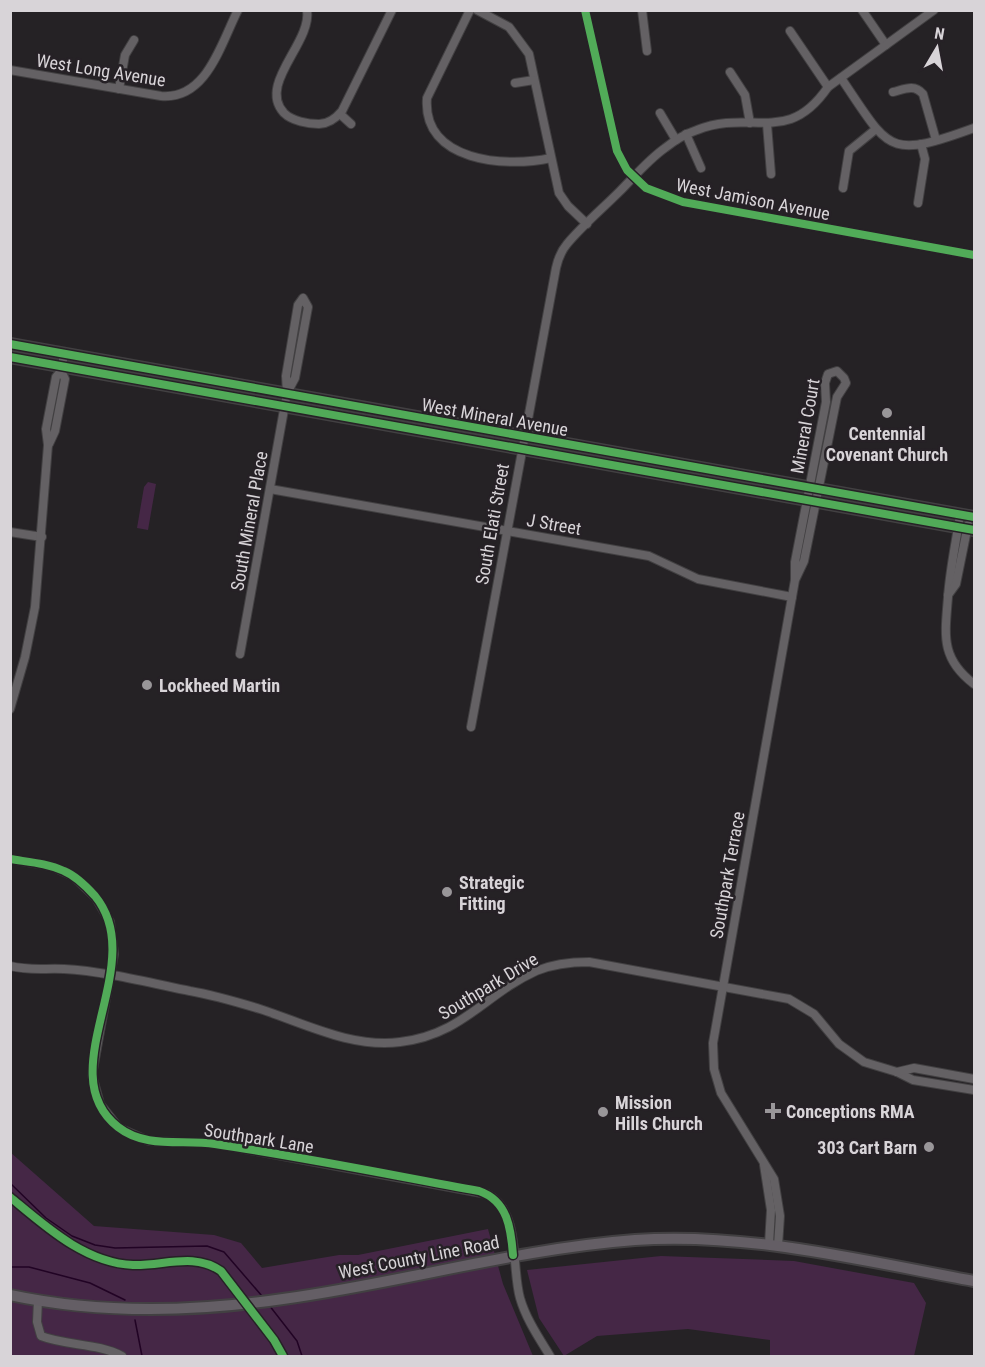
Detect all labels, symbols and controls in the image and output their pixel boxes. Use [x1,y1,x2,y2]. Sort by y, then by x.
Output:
north arrow [907,18,967,78]
text: N [933,24,946,44]
street label: West Long Avenue [35,49,167,91]
street label: West Jamison Avenue [674,174,832,224]
street label: Mineral Court [786,377,824,475]
street label: West Mineral Avenue [420,394,570,440]
marker: Centennial Covenant Church [880,406,894,420]
place label: Centennial Covenant Church [826,423,948,465]
street label: South Mineral Place [226,449,272,593]
street label: South Elati Street [471,462,513,586]
street label: J Street [525,509,583,539]
place label: Lockheed Martin [159,675,280,696]
marker: Lockheed Martin [140,678,154,692]
street label: Southpark Terrace [705,810,749,940]
place label: Strategic Fitting [459,872,524,914]
marker: Strategic Fitting [440,885,454,899]
street label: Southpark Drive [434,948,542,1024]
place label: Mission Hills Church [615,1092,703,1134]
place label: Conceptions RMA [786,1101,915,1122]
marker: Conceptions RMA [764,1102,782,1120]
marker: Mission Hills Church [596,1105,610,1119]
street label: Southpark Lane [203,1119,315,1157]
place label: 303 Cart Barn [817,1137,917,1158]
marker: 303 Cart Barn [922,1140,936,1154]
street label: West County Line Road [337,1231,501,1283]

